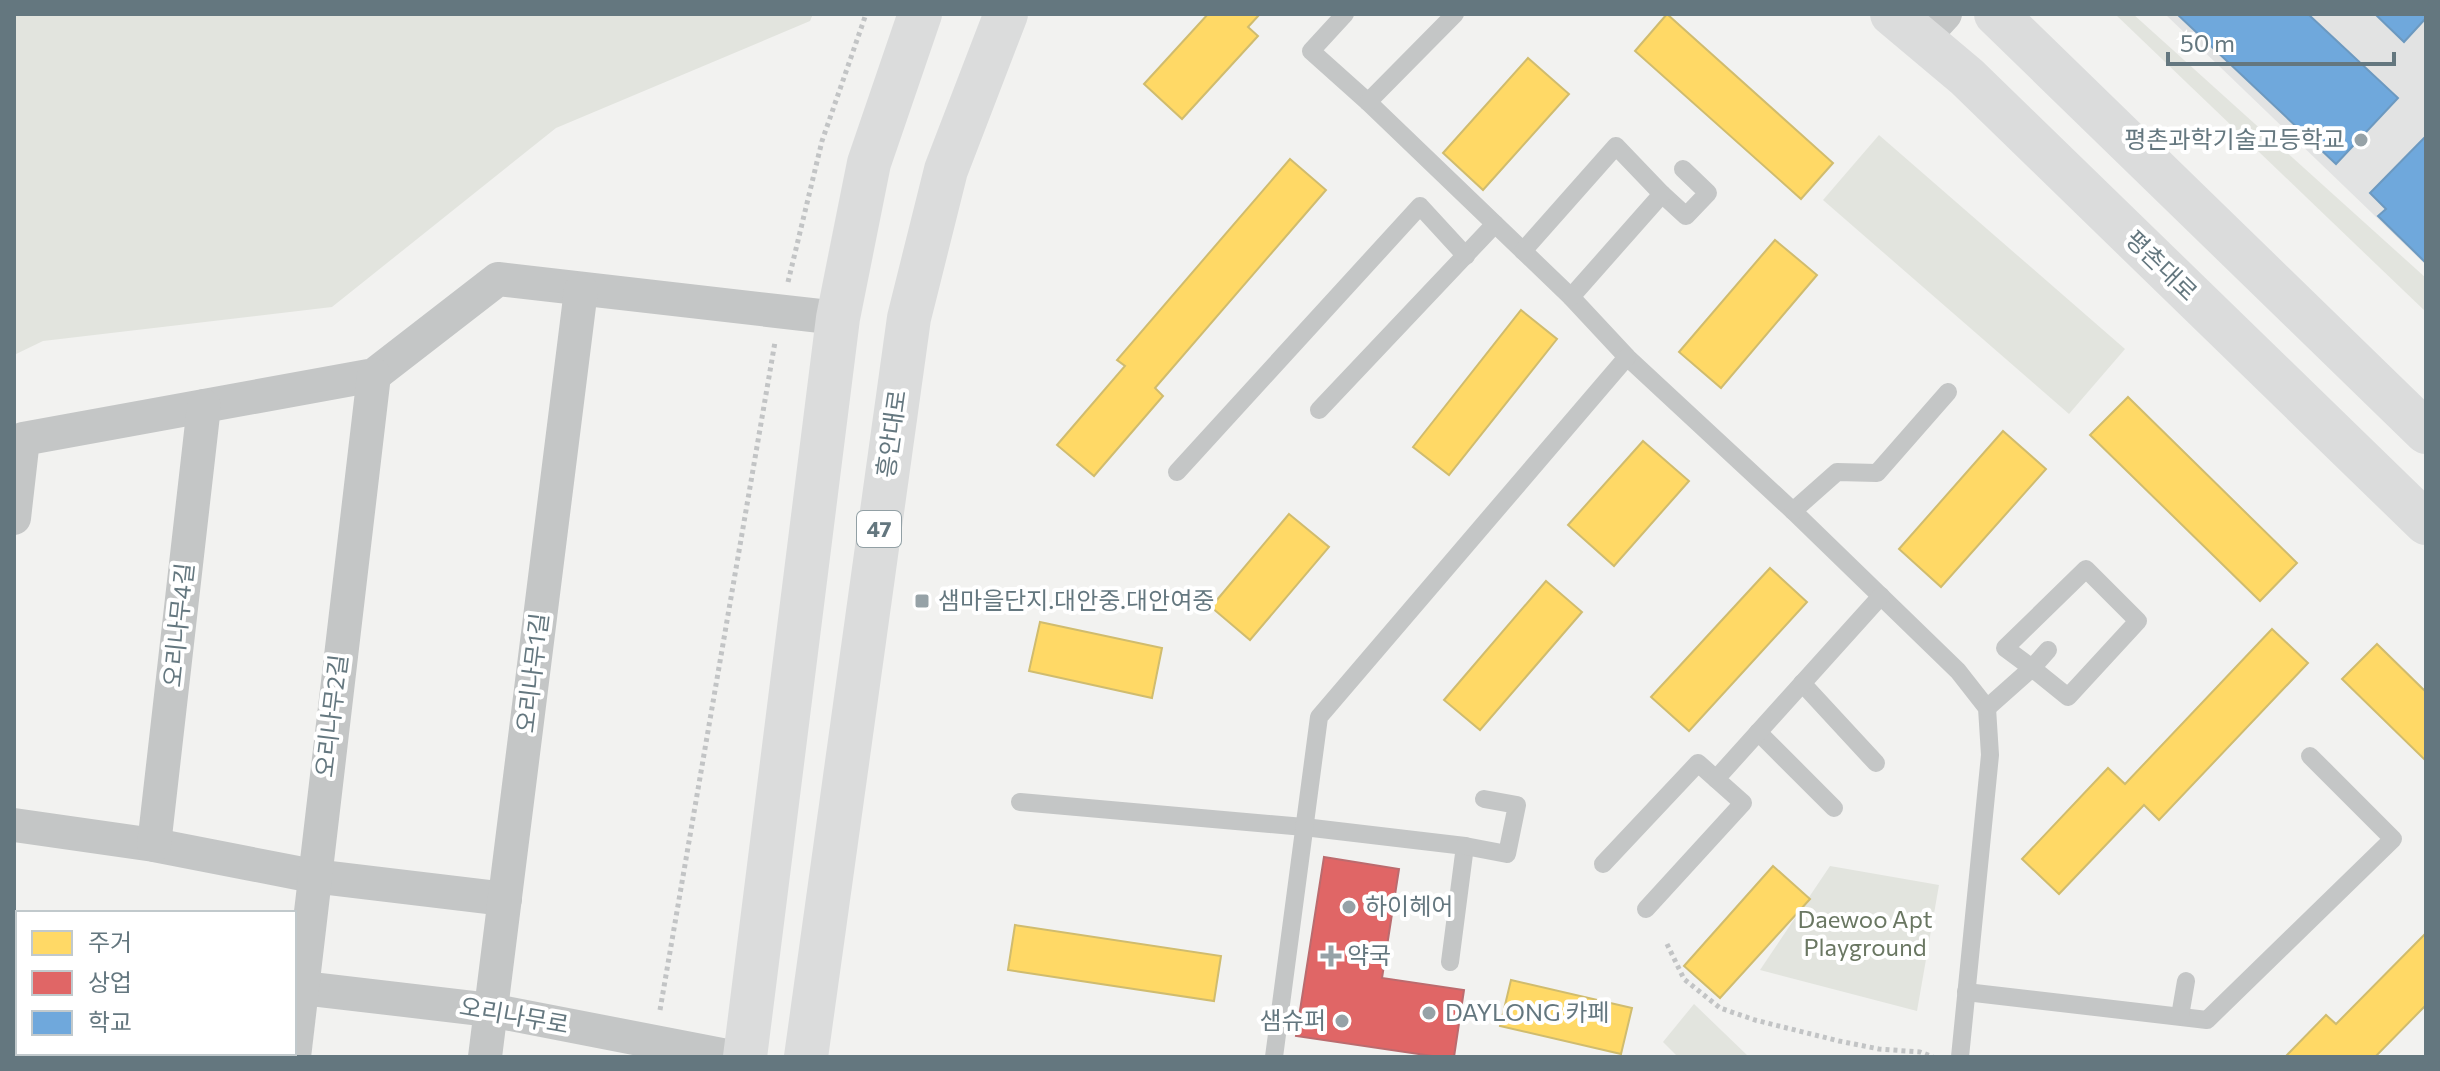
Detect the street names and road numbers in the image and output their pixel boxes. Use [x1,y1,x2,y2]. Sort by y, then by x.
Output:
street label: 평촌대로 [2120,224,2204,306]
street label: 흥안대로 [870,388,911,480]
road number: 47 [857,511,901,547]
street label: 오리나무4길 [157,561,198,688]
street label: 오리나무1길 [510,611,553,734]
street label: 오리나무2길 [309,653,352,779]
street label: 오리나무로 [457,991,571,1038]

